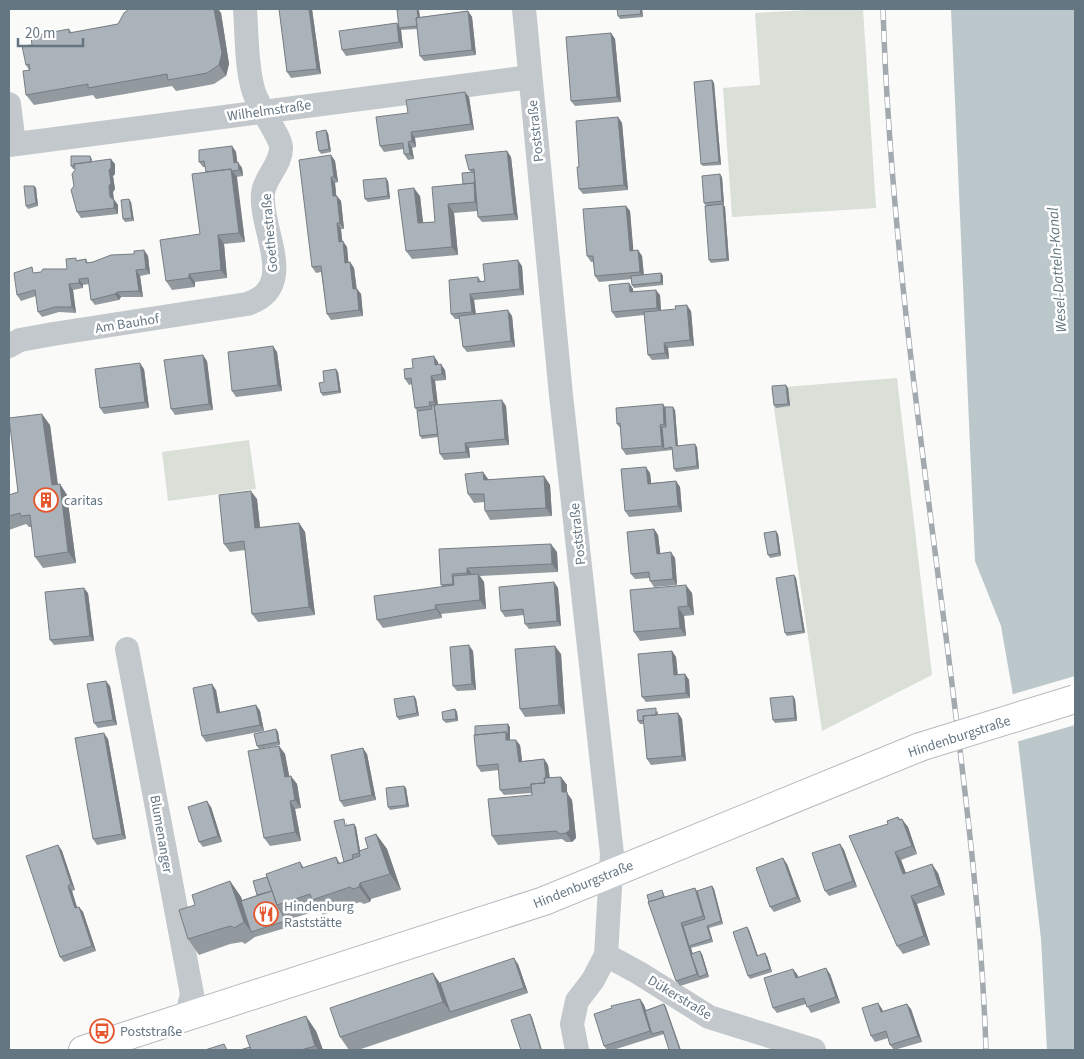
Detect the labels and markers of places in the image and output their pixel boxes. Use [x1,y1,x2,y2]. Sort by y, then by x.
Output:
building icon: caritas [33,487,59,513]
place label: caritas [64,491,103,511]
place label: Hindenburg Raststätte [284,897,354,933]
restaurant icon: Hindenburg Raststätte [253,901,279,927]
bus stop icon: Poststraße [89,1018,115,1044]
place label: Poststraße [120,1022,182,1042]

